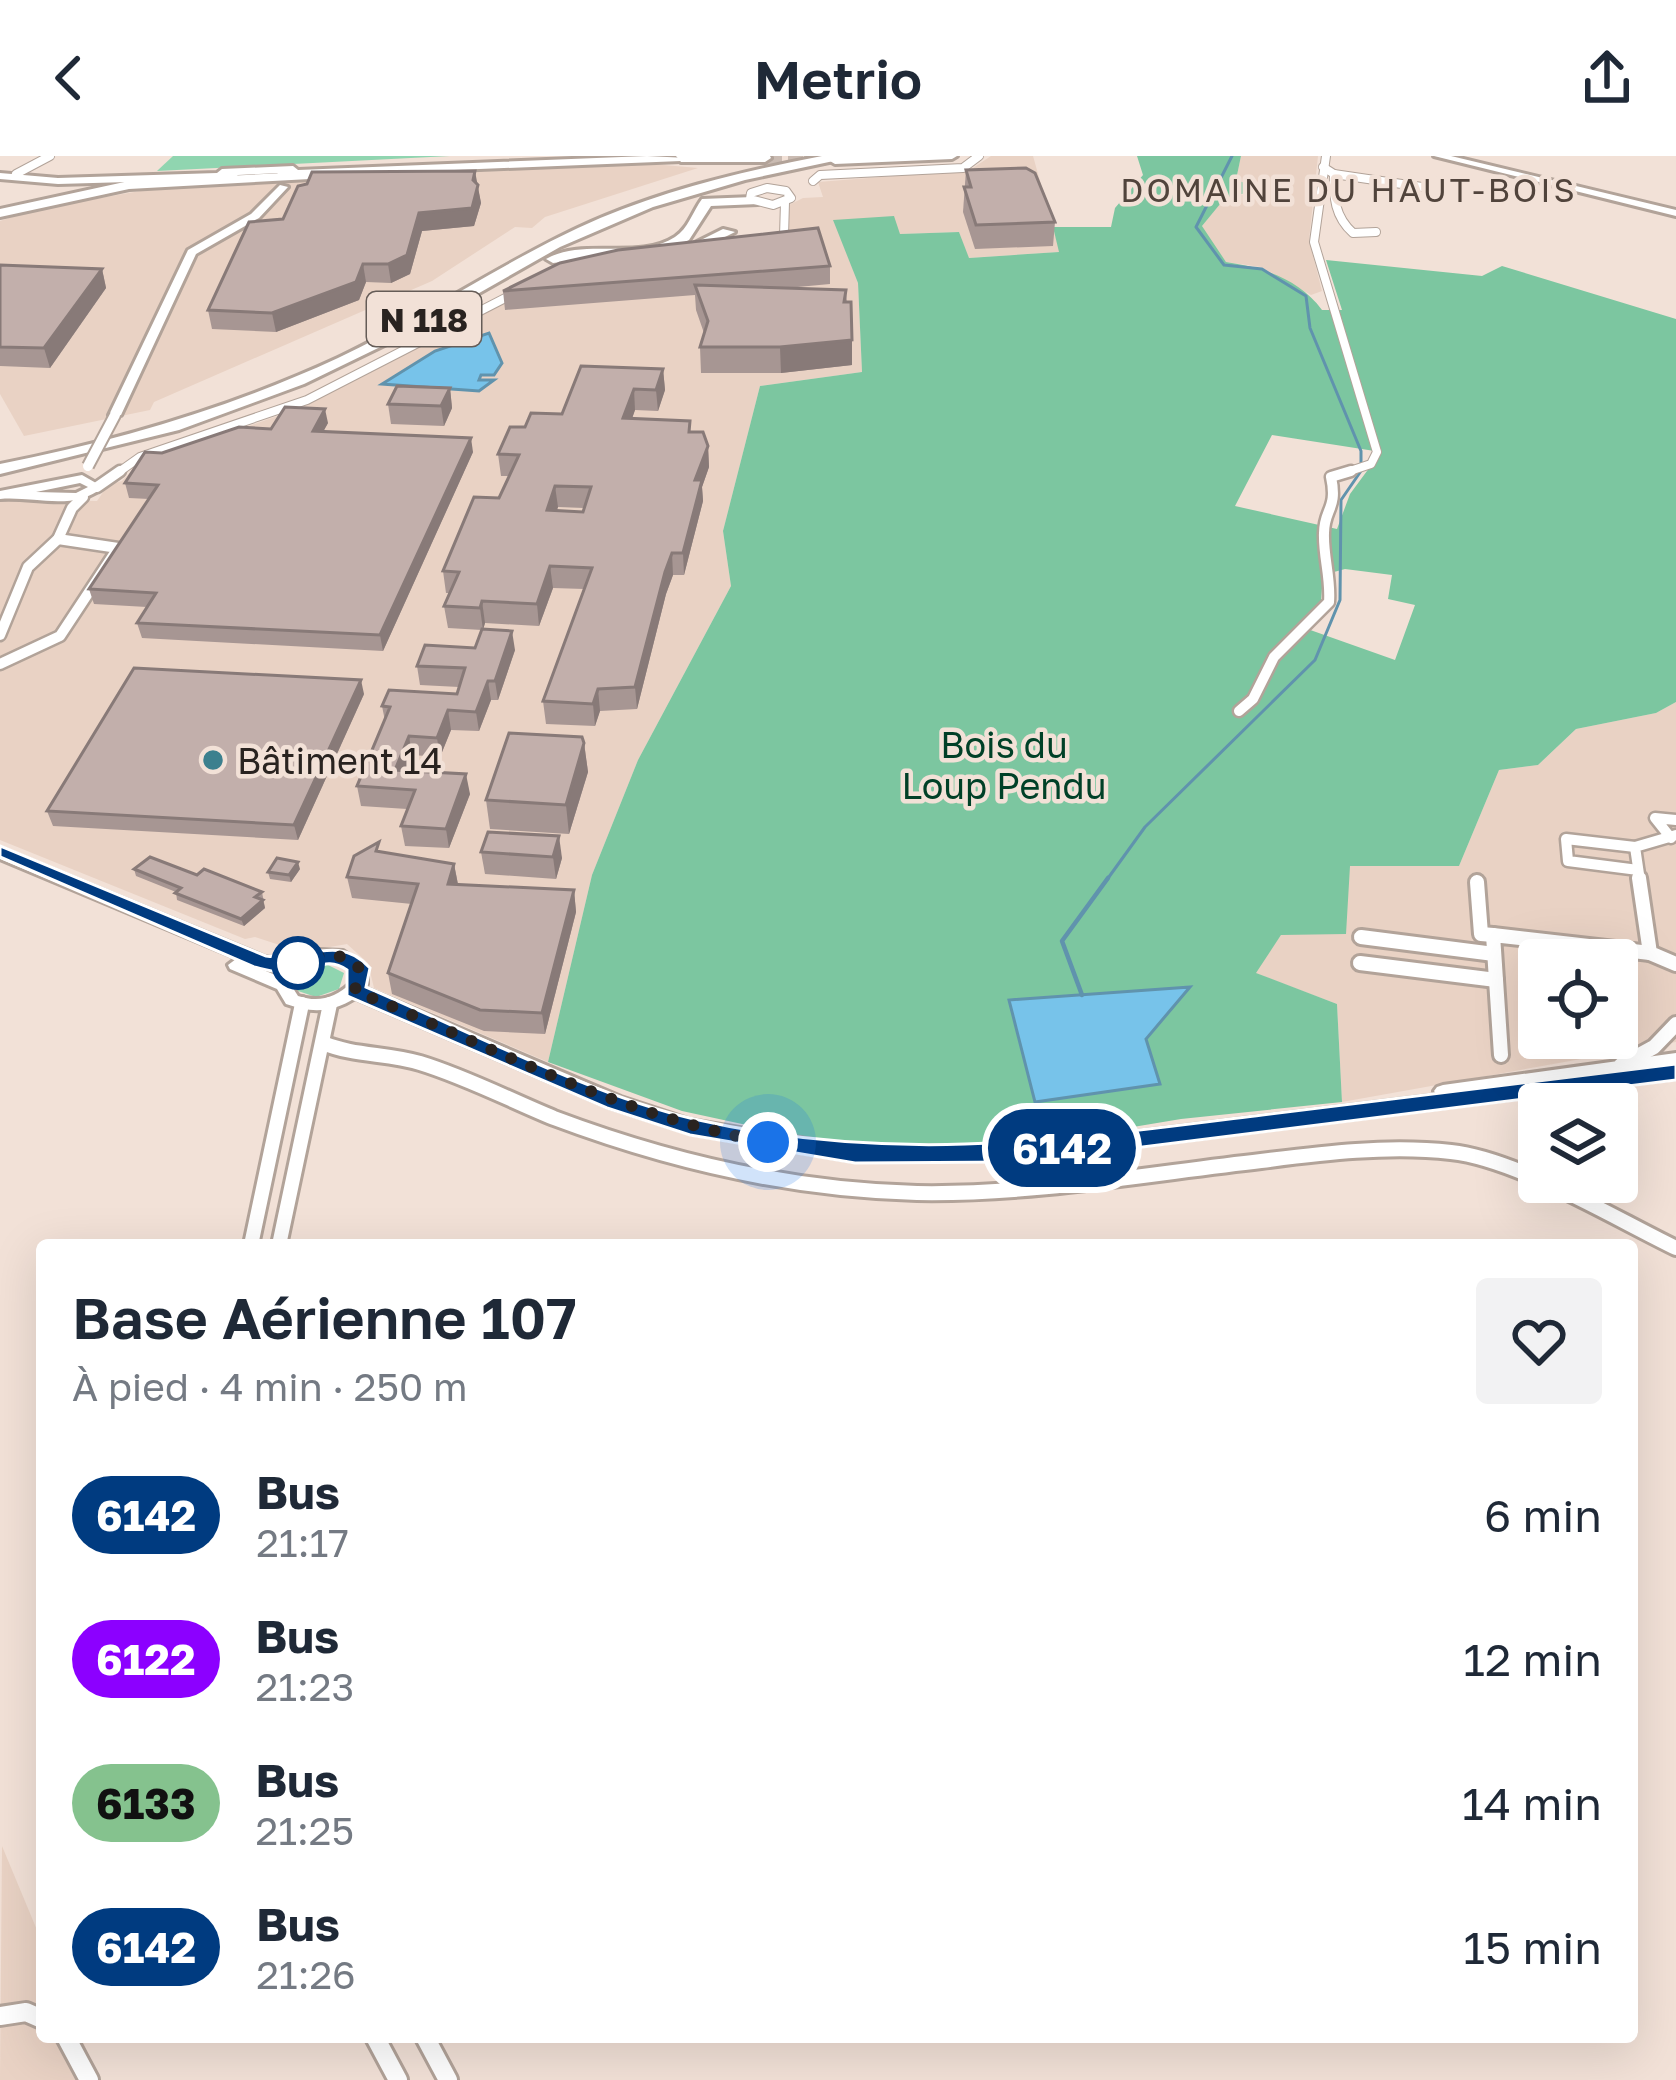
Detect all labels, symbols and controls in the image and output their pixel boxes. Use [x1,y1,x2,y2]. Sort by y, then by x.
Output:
icon: back [36,45,102,111]
icon: share [1574,45,1640,111]
text: Metrio [754,46,922,111]
district label: DOMAINE DU HAUT-BOIS [1120,170,1578,209]
road number: N 118 [367,292,481,346]
park label: Bois du Loup Pendu [902,723,1106,807]
place label: Bâtiment 14 [237,739,443,782]
marker: Bâtiment 14 [200,747,226,773]
unlabelled marker [273,938,323,988]
map controls [1518,939,1638,1203]
button: locate [1518,939,1638,1059]
button: layers [1518,1083,1638,1203]
line badge: 6142 [978,1109,1146,1187]
your location [738,1112,798,1172]
text: 6142 [1012,1123,1112,1173]
button: heart [1476,1278,1602,1404]
text: Base Aérienne 107 [72,1283,577,1352]
text: À pied · 4 min · 250 m [72,1363,468,1410]
text: Bus [256,1465,340,1519]
text: 6 min [1484,1488,1602,1542]
text: 6142 [96,1490,196,1540]
text: 21:17 [256,1519,349,1566]
text: Bus [256,1609,339,1663]
text: 12 min [1463,1632,1602,1686]
text: 6122 [96,1634,196,1684]
text: 21:23 [256,1663,354,1710]
text: Bus [256,1753,339,1807]
text: 14 min [1462,1776,1602,1830]
text: 6133 [96,1778,196,1828]
text: 21:25 [256,1807,354,1854]
text: Bus [256,1897,340,1951]
text: 15 min [1463,1920,1602,1974]
text: 6142 [96,1922,196,1972]
text: 21:26 [256,1951,356,1998]

